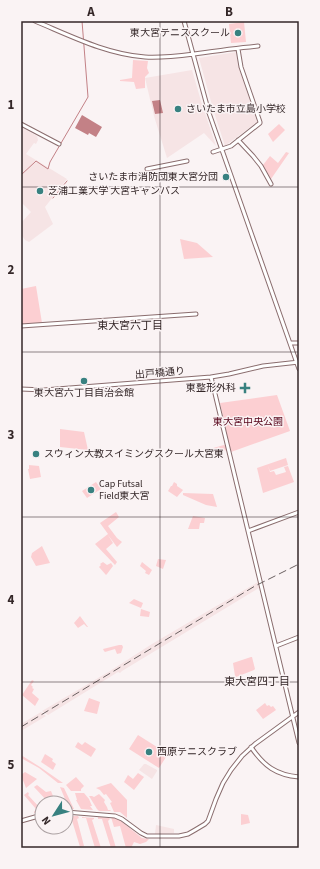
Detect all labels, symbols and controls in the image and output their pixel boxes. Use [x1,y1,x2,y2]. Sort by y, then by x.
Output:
text: A [86,3,95,21]
text: B [225,3,233,21]
place label: 東大宮テニススクール [130,26,230,40]
marker: 東大宮テニススクール [233,28,243,38]
text: 1 [8,96,15,114]
place label: さいたま市立島小学校 [186,102,286,116]
marker: さいたま市立島小学校 [173,104,183,114]
place label: さいたま市消防団東大宮分団 [88,170,218,184]
marker: さいたま市消防団東大宮分団 [221,172,231,182]
place label: 芝浦工業大学 大宮キャンパス [48,184,180,198]
marker: 芝浦工業大学 大宮キャンパス [35,186,45,196]
text: 2 [8,261,15,279]
district label: 東大宮六丁目 [97,318,163,333]
street label: 出戸橋通り [134,364,186,382]
marker: 東大宮六丁目自治会館 [79,376,89,386]
place label: 東整形外科 [186,381,236,395]
marker: 東整形外科 [239,382,251,394]
place label: 東大宮六丁目自治会館 [34,386,134,400]
park label: 東大宮中央公園 [213,415,283,429]
text: 3 [8,426,15,444]
place label: スウィン大教スイミングスクール大宮東 [44,447,224,461]
marker: スウィン大教スイミングスクール大宮東 [31,449,41,459]
place label: Cap Futsal Field東大宮 [99,477,149,503]
marker: Cap Futsal Field東大宮 [86,485,96,495]
text: 4 [8,591,15,609]
district label: 東大宮四丁目 [224,674,290,689]
place label: 西原テニスクラブ [157,745,237,759]
marker: 西原テニスクラブ [144,747,154,757]
text: 5 [8,756,15,774]
north arrow [34,795,74,835]
text: N [38,813,55,828]

